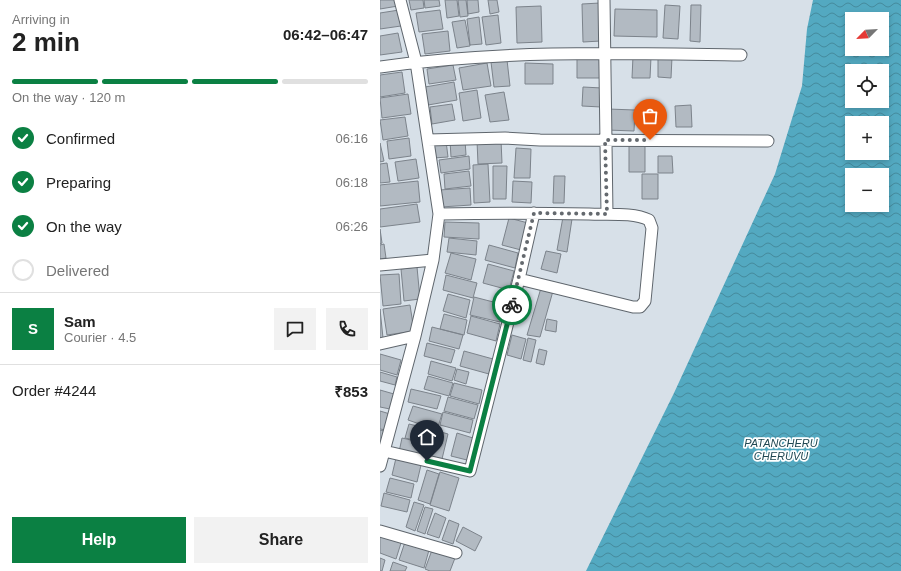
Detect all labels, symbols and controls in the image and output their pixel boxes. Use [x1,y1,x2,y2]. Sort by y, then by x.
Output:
text: Arriving in [12,12,70,27]
north arrow [845,12,889,56]
map controls [845,12,889,212]
text: 06:42–06:47 [283,26,368,43]
text: 2 min [12,27,80,57]
button: locate [845,64,889,108]
text: On the way · 120 m [12,90,125,105]
pin [633,99,667,140]
icon: bag [639,105,661,127]
button: + [845,116,889,160]
icon: check [12,127,34,149]
text: Confirmed [46,130,115,147]
text: 06:16 [335,131,368,146]
button: − [845,168,889,212]
icon: check [12,171,34,193]
text: Preparing [46,174,111,191]
text: 06:18 [335,175,368,190]
icon: check [12,215,34,237]
text: On the way [46,218,122,235]
text: 06:26 [335,219,368,234]
text: Delivered [46,262,109,279]
courier [492,285,532,325]
icon: bike [501,294,523,316]
button: chat [274,308,316,350]
button: phone [326,308,368,350]
text: Sam [64,313,96,330]
text: S [28,320,38,337]
text: Courier · 4.5 [64,330,136,345]
text: Order #4244 [12,382,96,399]
text: ₹853 [334,383,368,400]
pin [410,420,444,461]
icon: home [416,426,438,448]
water label: PATANCHERU CHERUVU [744,437,818,462]
button: Help [12,517,186,563]
button: Share [194,517,368,563]

